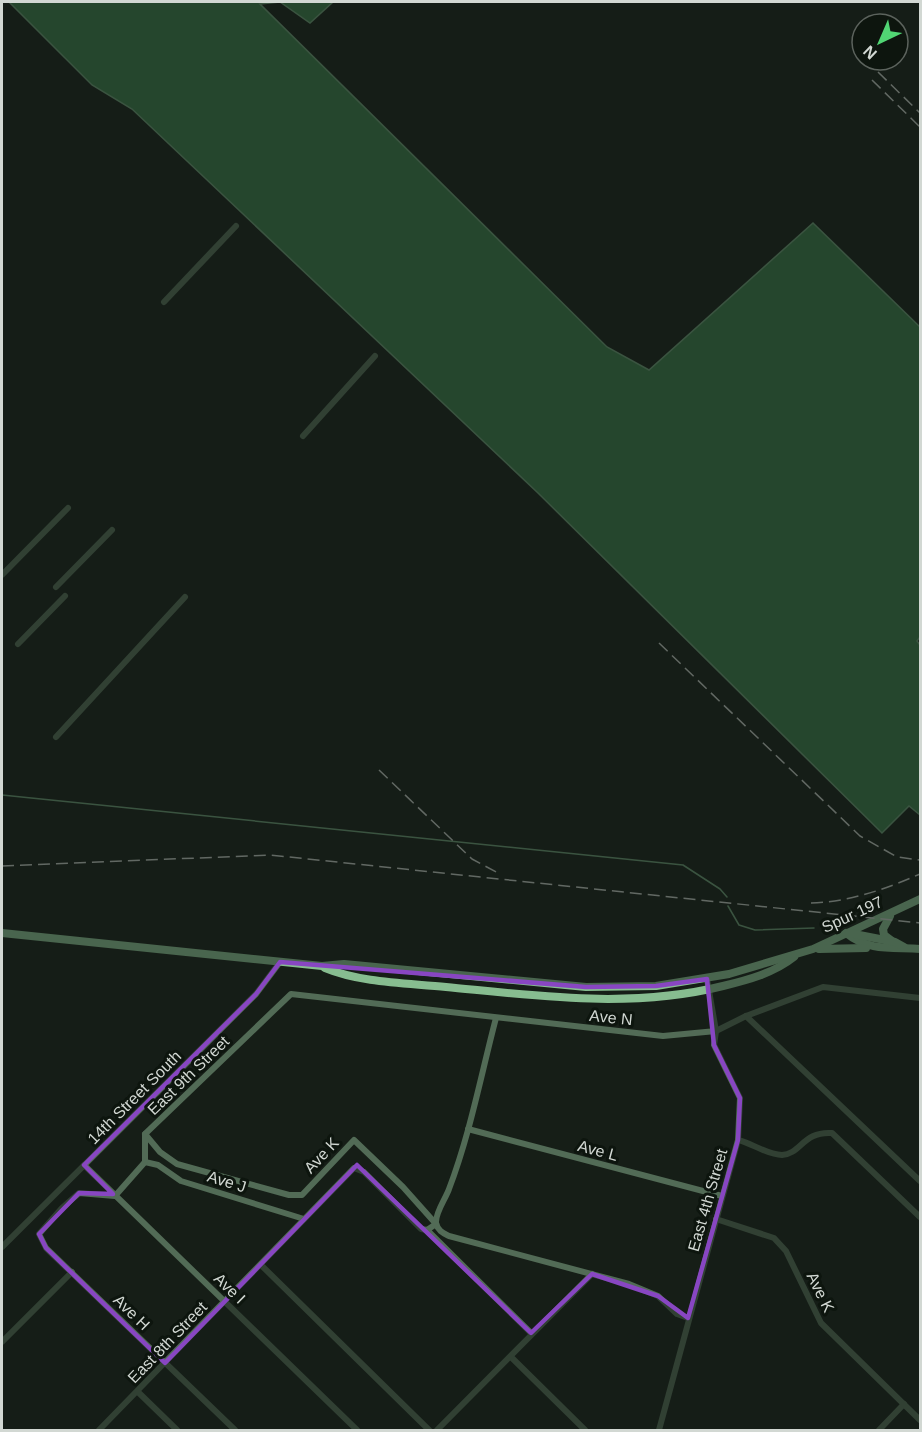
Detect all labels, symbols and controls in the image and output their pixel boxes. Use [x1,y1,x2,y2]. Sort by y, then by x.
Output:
north arrow [850,12,910,72]
text: N [860,42,880,63]
street label: Spur 197 [819,893,885,936]
street label: Ave N [589,1007,633,1028]
street label: East 9th Street [144,1032,233,1118]
street label: 14th Street South [84,1047,184,1147]
street label: Ave K [301,1134,342,1177]
street label: Ave L [576,1137,620,1164]
street label: East 4th Street [685,1146,730,1253]
street label: Ave J [205,1168,248,1195]
street label: Ave K [804,1269,838,1315]
street label: Ave I [211,1270,249,1307]
street label: Ave H [110,1291,153,1334]
street label: East 8th Street [124,1298,211,1386]

